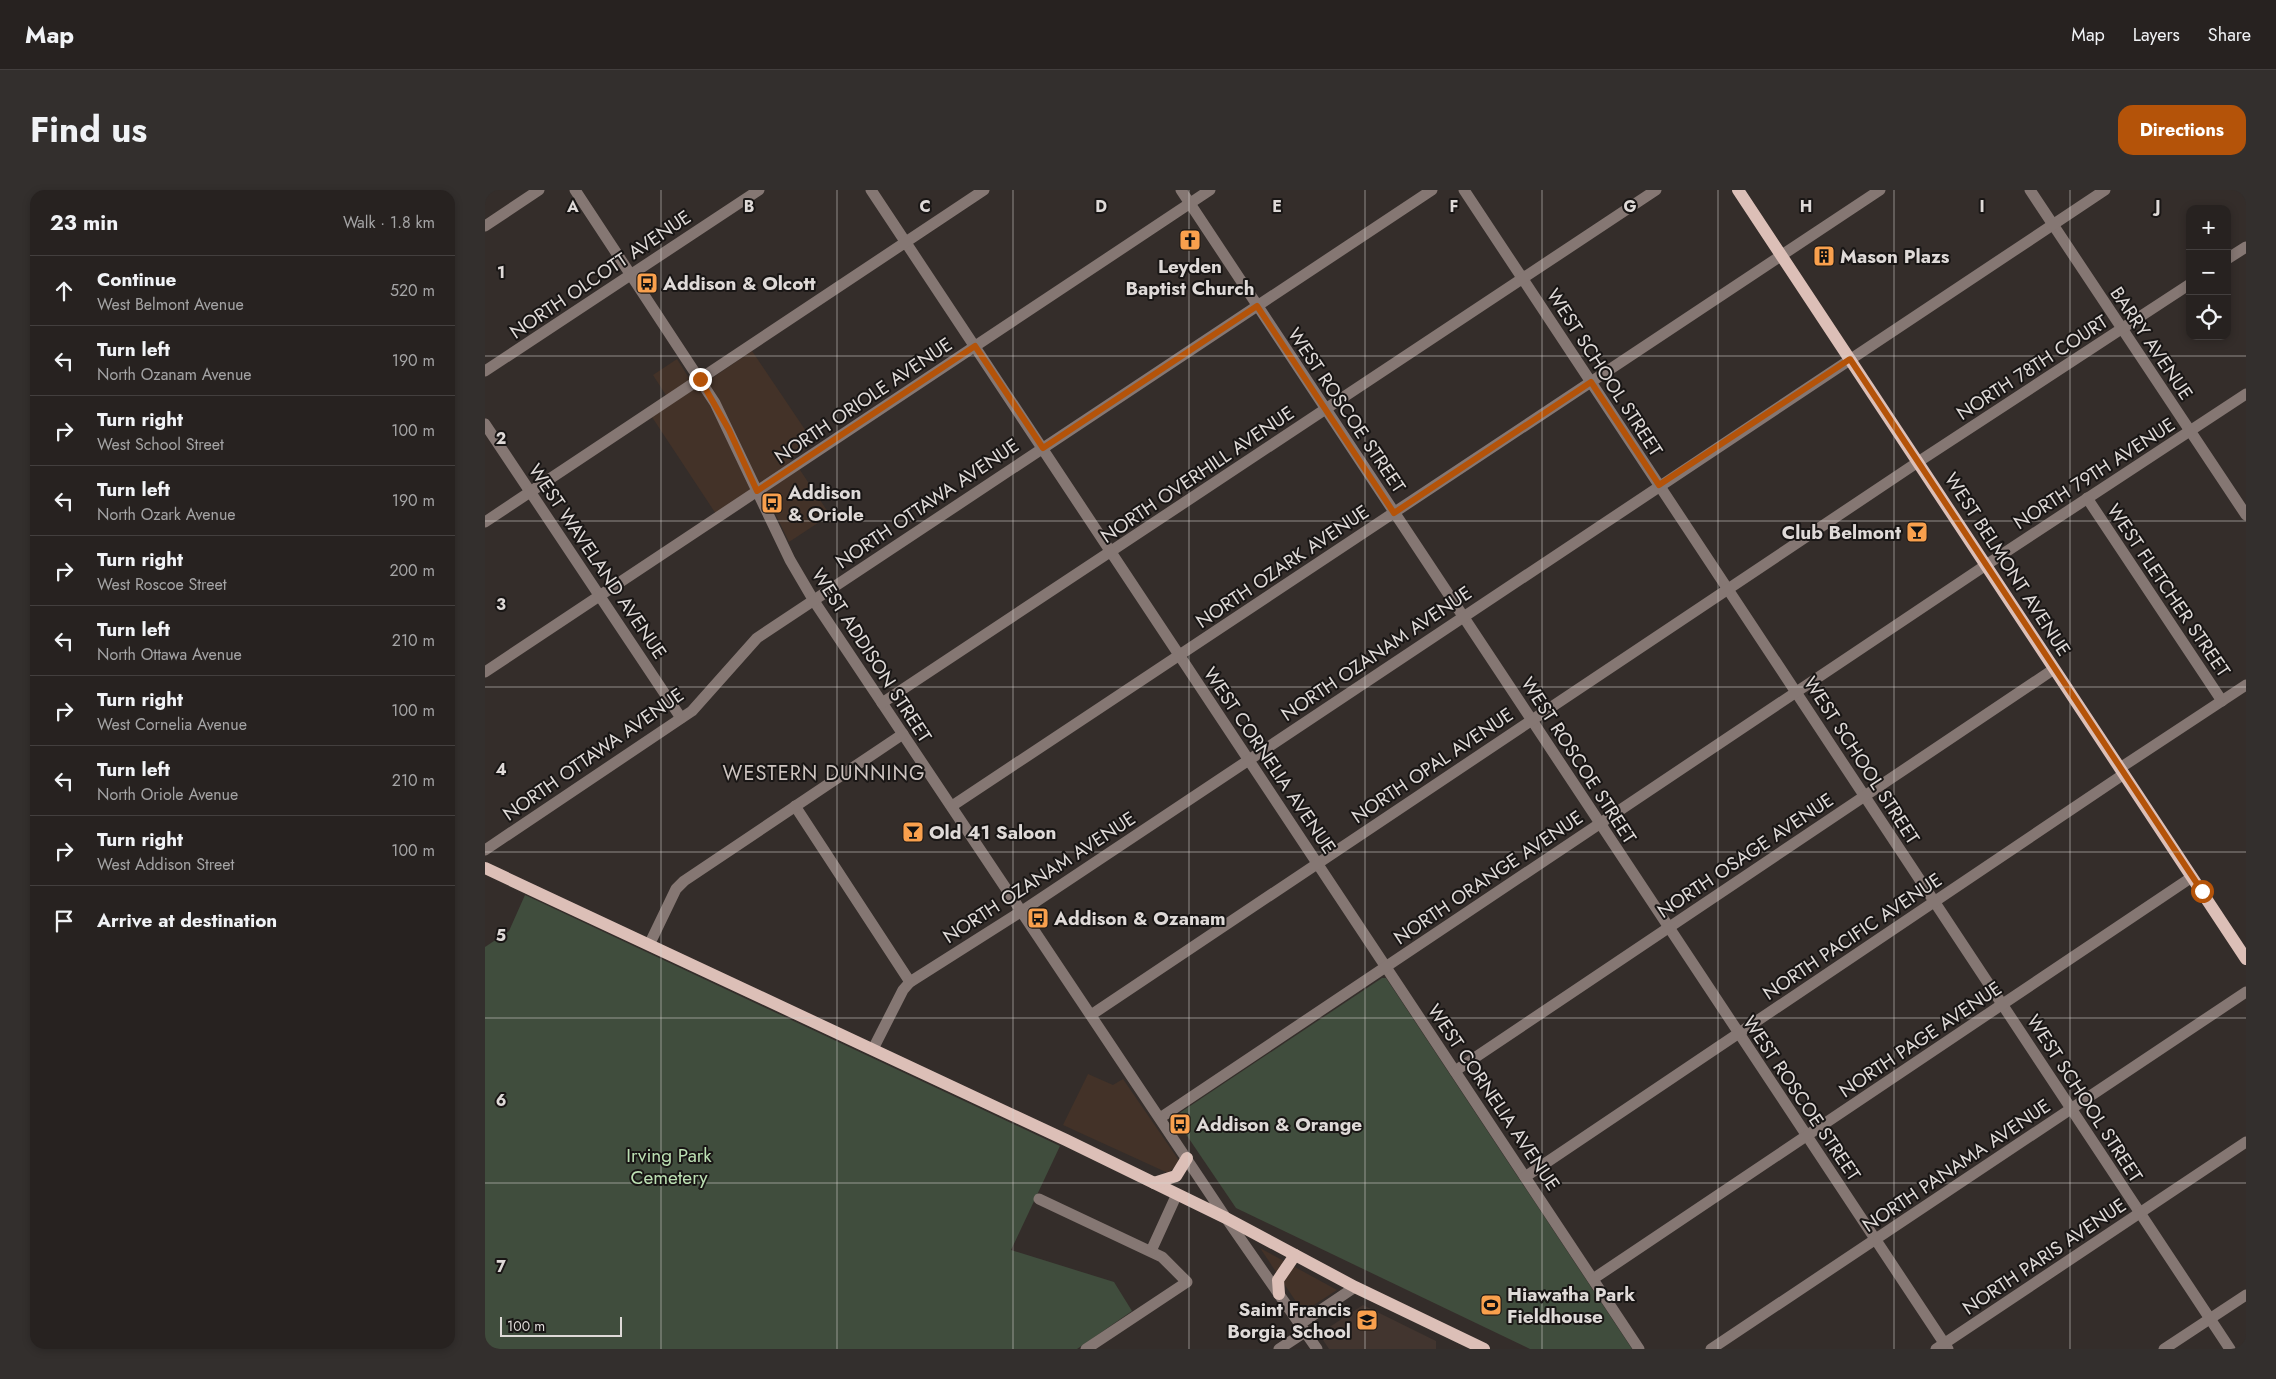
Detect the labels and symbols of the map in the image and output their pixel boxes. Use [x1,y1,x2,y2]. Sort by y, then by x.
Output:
text: B [744,195,754,218]
text: C [919,195,931,218]
text: D [1095,195,1107,218]
text: E [1272,195,1282,218]
text: F [1450,195,1458,218]
text: G [1623,195,1637,218]
text: H [1800,195,1812,218]
text: I [1979,195,1985,218]
text: J [2152,195,2161,218]
street label: NORTH OLCOTT AVENUE [505,205,695,343]
church icon: Leyden Baptist Church [1178,228,1202,252]
place label: Mason Plazs [1840,243,1950,270]
building icon: Mason Plazs [1812,244,1836,268]
place label: Leyden Baptist Church [1125,253,1255,302]
text: 1 [497,261,505,284]
place label: Addison & Olcott [662,270,816,297]
bus stop icon: Addison & Olcott [635,271,659,295]
street label: BARRY AVENUE [2104,281,2199,405]
street label: WEST SCHOOL STREET [1540,283,1669,462]
street label: NORTH 78TH COURT [1951,308,2113,427]
street label: WEST ROSCOE STREET [1281,322,1412,498]
street label: NORTH ORIOLE AVENUE [769,331,958,470]
route end [689,368,712,391]
street label: NORTH OVERHILL AVENUE [1095,399,1299,549]
street label: NORTH 79TH AVENUE [2008,411,2180,536]
text: 2 [496,427,506,450]
street label: NORTH OTTAWA AVENUE [830,432,1024,575]
street label: WEST WAVELAND AVENUE [522,458,673,664]
street label: WEST BELMONT AVENUE [1938,467,2077,661]
place label: Addison & Oriole [787,479,864,528]
bus stop icon: Addison & Oriole [760,491,784,515]
street label: NORTH OZARK AVENUE [1190,498,1374,635]
street label: WEST FLETCHER STREET [2100,498,2237,682]
place label: Club Belmont [1782,519,1901,546]
bar icon: Club Belmont [1905,520,1929,544]
street label: WEST ADDISON STREET [805,563,938,748]
street label: NORTH OZANAM AVENUE [1276,579,1477,727]
text: 3 [496,593,506,616]
street label: WEST CORNELIA AVENUE [1197,661,1342,859]
street label: WEST SCHOOL STREET [1797,671,1926,850]
street label: WEST ROSCOE STREET [1514,672,1643,849]
street label: NORTH OTTAWA AVENUE [497,681,689,827]
street label: NORTH OPAL AVENUE [1346,701,1519,830]
text: 4 [495,758,507,781]
district label: WESTERN DUNNING [723,759,925,788]
street label: NORTH OSAGE AVENUE [1652,786,1839,925]
street label: NORTH ORANGE AVENUE [1388,804,1588,951]
street label: NORTH OZANAM AVENUE [938,805,1141,950]
place label: Old 41 Saloon [929,819,1056,846]
bar icon: Old 41 Saloon [901,820,925,844]
street label: NORTH PACIFIC AVENUE [1757,866,1947,1007]
route start [2191,880,2214,903]
place label: Addison & Ozanam [1053,905,1226,932]
bus stop icon: Addison & Ozanam [1026,906,1050,930]
text: 5 [496,924,506,947]
street label: NORTH PAGE AVENUE [1834,975,2007,1104]
street label: WEST CORNELIA AVENUE [1421,998,1566,1196]
street label: WEST SCHOOL STREET [2020,1009,2149,1188]
street label: WEST ROSCOE STREET [1736,1010,1867,1186]
text: 6 [496,1089,506,1112]
street label: NORTH PANAMA AVENUE [1857,1092,2056,1239]
place label: Addison & Orange [1195,1111,1362,1138]
bus stop icon: Addison & Orange [1168,1112,1192,1136]
park label: Irving Park Cemetery [626,1142,712,1191]
street label: NORTH PARIS AVENUE [1957,1191,2132,1321]
text: 7 [496,1255,506,1278]
place label: Hiawatha Park Fieldhouse [1507,1281,1635,1330]
sports icon: Hiawatha Park Fieldhouse [1479,1293,1503,1317]
place label: Saint Francis Borgia School [1227,1296,1351,1345]
school or university icon: Saint Francis Borgia School [1355,1308,1379,1332]
scale bar [500,1314,623,1337]

